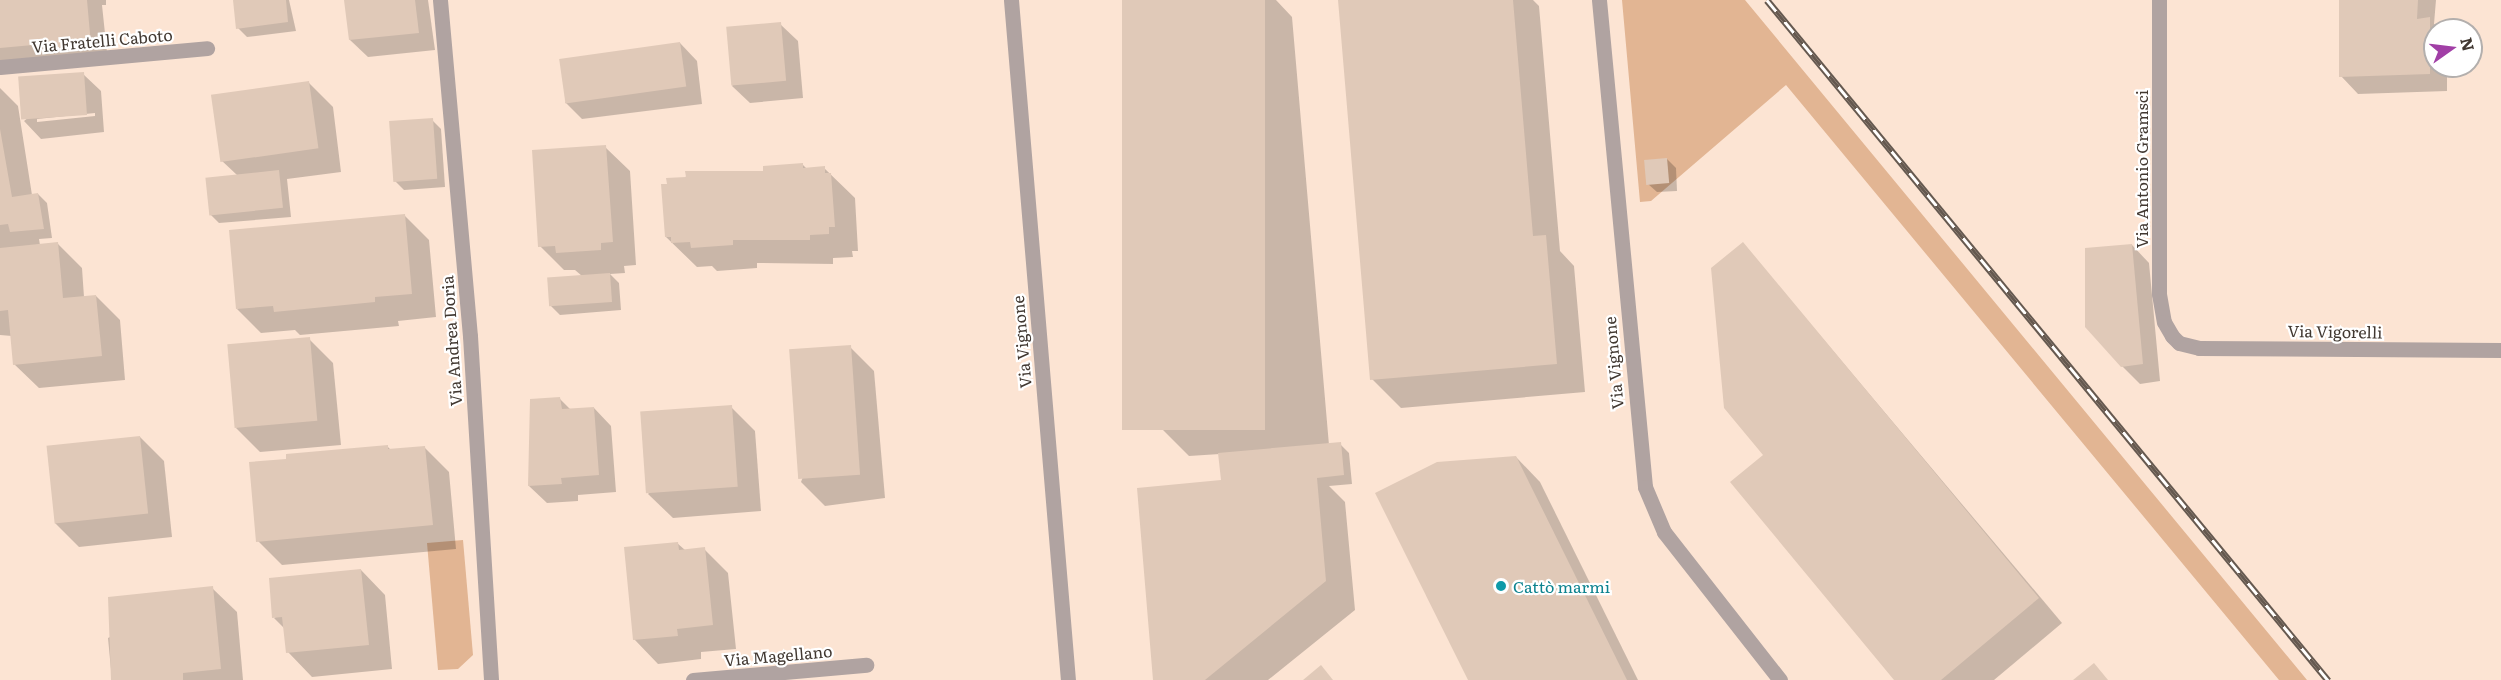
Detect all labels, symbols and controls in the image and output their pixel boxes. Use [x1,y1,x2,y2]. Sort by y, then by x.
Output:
north arrow [2423,18,2483,78]
street label: Via Fratelli Caboto [31,24,173,56]
text: N [2455,35,2482,54]
street label: Via Antonio Gramsci [2131,90,2151,248]
street label: Via Andrea Doria [437,275,465,407]
street label: Via Vignone [1007,295,1035,389]
street label: Via Vignone [1599,316,1627,410]
street label: Via Vigorelli [2287,321,2383,341]
place label: Cattò marmi [1513,576,1610,596]
marker: Cattò marmi [1494,579,1508,593]
street label: Via Magellano [723,641,833,669]

